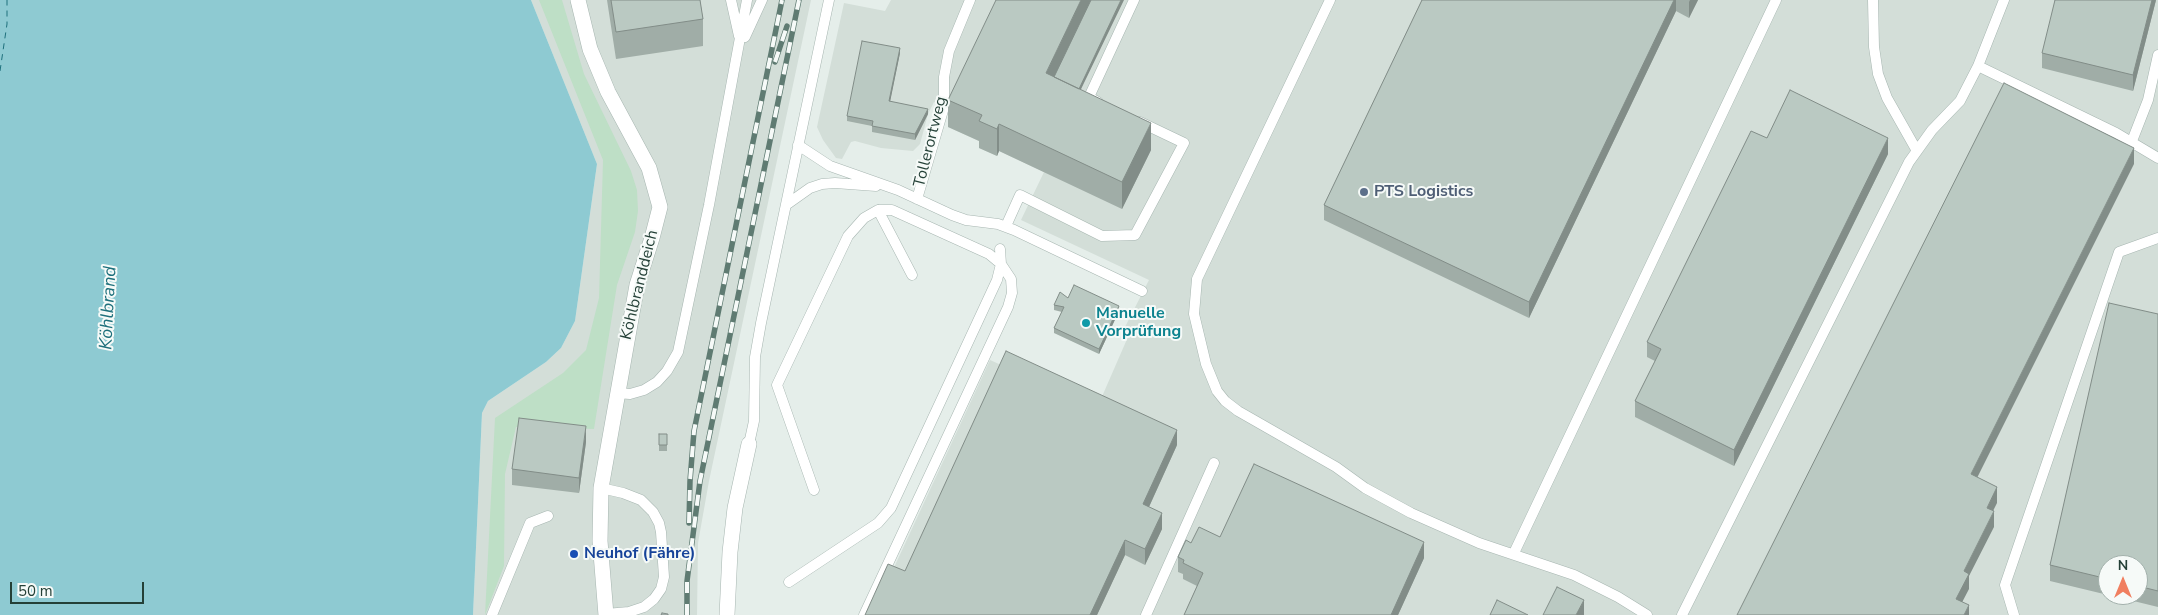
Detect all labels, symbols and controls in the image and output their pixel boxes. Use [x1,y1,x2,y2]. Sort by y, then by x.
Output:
street label: Tollerortweg [910,95,952,189]
place label: PTS Logistics [1374,182,1473,202]
marker: PTS Logistics [1358,186,1370,198]
street label: Köhlbranddeich [617,228,663,342]
water label: Köhlbrand [96,266,122,350]
place label: Manuelle Vorprüfung [1096,304,1181,342]
marker: Manuelle Vorprüfung [1080,317,1092,329]
place label: Neuhof (Fähre) [584,544,695,564]
marker: Neuhof (Fähre) [568,548,580,560]
north arrow [2098,555,2148,605]
text: N [2118,556,2128,575]
scale bar [12,572,146,604]
text: 50 m [18,581,53,601]

